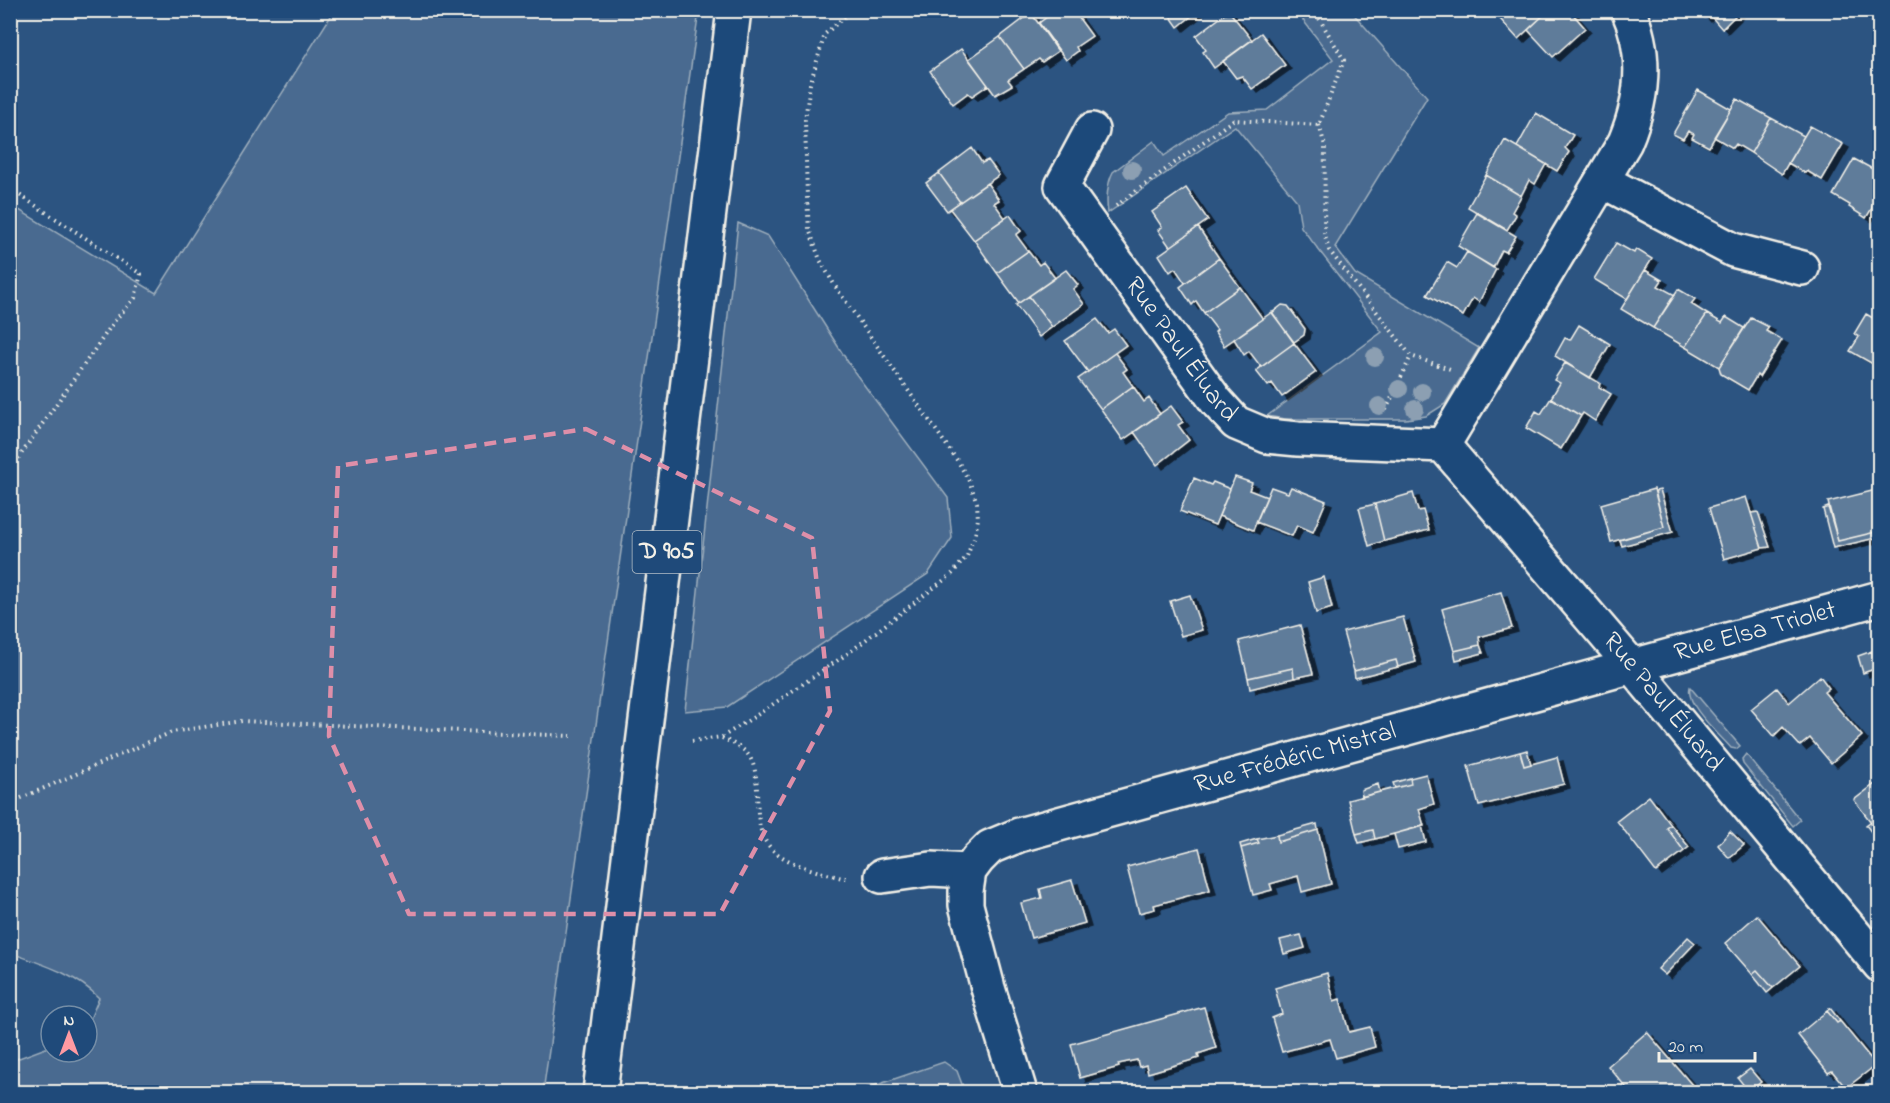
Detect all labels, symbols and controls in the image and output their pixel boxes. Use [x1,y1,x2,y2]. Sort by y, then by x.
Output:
street label: Rue Paul Éluard [1114,270,1247,432]
road number: D 905 [632,531,702,573]
street label: Rue Elsa Triolet [1670,592,1841,673]
street label: Rue Paul Éluard [1593,624,1732,781]
street label: Rue Frédéric Mistral [1190,713,1401,805]
north arrow [39,1004,99,1064]
text: N [64,1009,75,1033]
scale bar [1659,1025,1755,1063]
text: 20 m [1668,1035,1703,1061]

